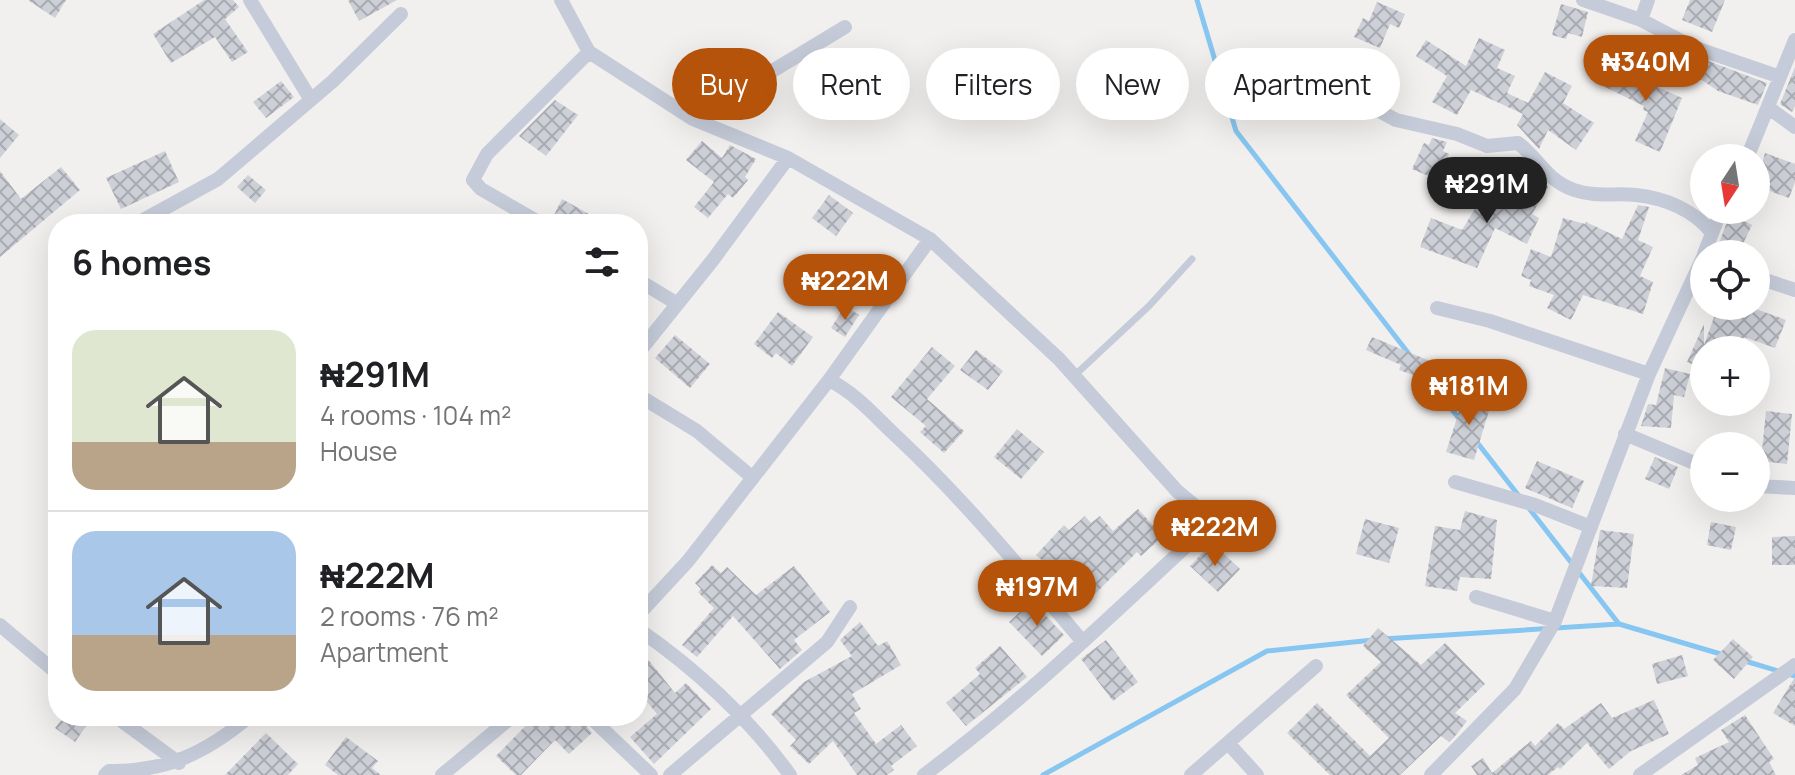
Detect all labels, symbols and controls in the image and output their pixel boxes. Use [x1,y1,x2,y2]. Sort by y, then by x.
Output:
pin: ₦340M [1590,35,1702,103]
text: ₦340M [1601,43,1691,79]
chip: Buy [672,48,777,120]
chip: Rent [793,48,910,120]
chip: Filters [926,48,1060,120]
chip: New [1076,48,1189,120]
chip: Apartment [1205,48,1400,120]
north arrow [1690,144,1770,224]
map controls [1690,144,1770,512]
pin: ₦291M [1431,157,1543,225]
text: ₦291M [1445,165,1529,201]
text: 6 homes [72,239,211,285]
icon: filters [580,240,624,284]
button: locate [1690,240,1770,320]
pin: ₦222M [789,254,901,322]
text: ₦222M [801,262,889,298]
button: + [1690,336,1770,416]
text: ₦291M [320,351,430,397]
pin: ₦181M [1413,359,1525,427]
icon: home [136,362,232,458]
text: ₦181M [1429,367,1509,403]
text: 4 rooms · 104 m² [320,397,511,433]
button: − [1690,432,1770,512]
text: House [320,433,397,469]
pin: ₦222M [1159,500,1271,568]
text: ₦222M [1171,508,1259,544]
text: ₦222M [320,552,434,598]
pin: ₦197M [981,560,1093,628]
icon: home [136,563,232,659]
text: ₦197M [996,568,1078,604]
text: 2 rooms · 76 m² [320,598,499,634]
text: Apartment [320,634,449,670]

